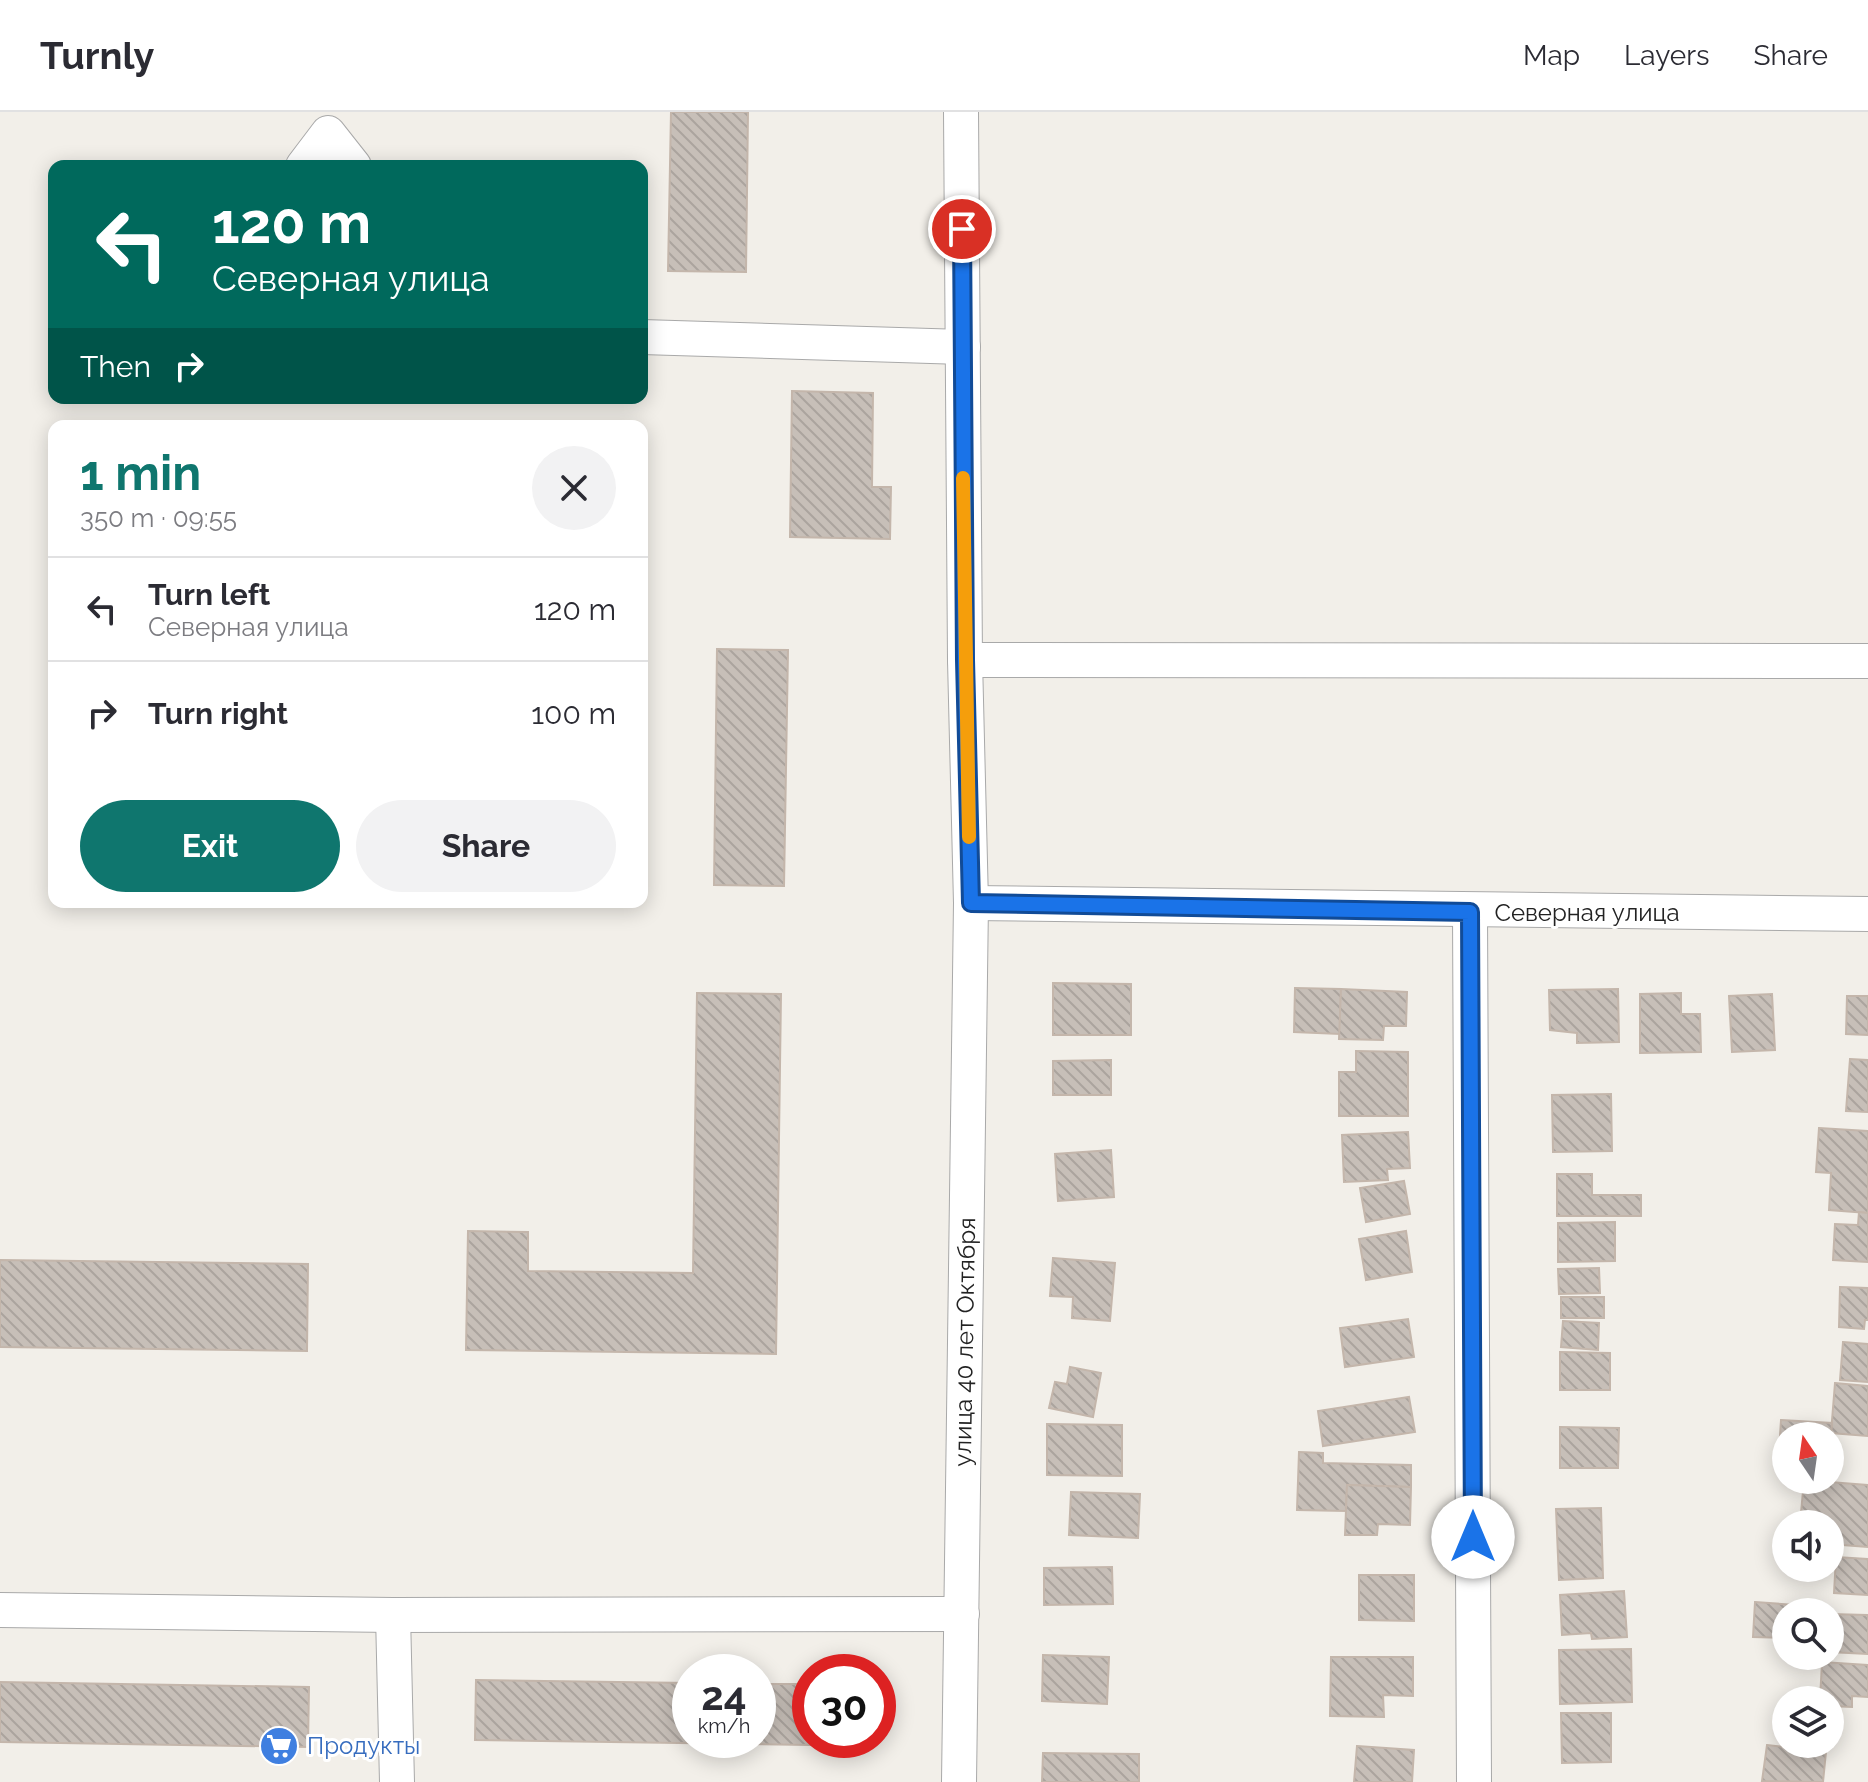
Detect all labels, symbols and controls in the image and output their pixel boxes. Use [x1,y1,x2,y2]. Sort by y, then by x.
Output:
text: Turnly [40,33,154,78]
text: Map [1523,39,1580,72]
text: Layers [1624,39,1710,72]
text: Share [1754,39,1828,72]
text: 120 m [212,190,371,256]
icon: left [80,192,184,296]
pin [928,195,996,263]
icon: arrive [940,207,984,251]
text: Северная улица [212,257,490,299]
icon: right [167,344,211,388]
text: Then [80,349,151,384]
text: 1 min [80,445,201,501]
button: close [532,446,616,530]
text: 350 m · 09:55 [80,503,237,533]
text: Turn left [148,577,270,612]
icon: left [80,587,124,631]
text: 120 m [534,592,616,627]
text: Северная улица [148,612,349,642]
icon: right [80,691,124,735]
text: Turn right [148,696,288,731]
text: 100 m [531,696,616,731]
button: Exit [80,800,340,892]
button: Share [356,800,616,892]
street label: Северная улица [1494,898,1680,927]
street label: улица 40 лет Октября [948,1217,981,1467]
north arrow [1772,1422,1844,1494]
map controls [1772,1422,1844,1758]
position arrow [1431,1495,1515,1579]
button: sound [1772,1510,1844,1582]
button: search [1772,1598,1844,1670]
speed limit sign: 30 [792,1654,896,1758]
text: 24 [701,1672,747,1719]
button: layers [1772,1686,1844,1758]
text: km/h [698,1714,750,1738]
supermarket icon: Продукты [258,1725,300,1767]
place label: Продукты [307,1731,420,1760]

